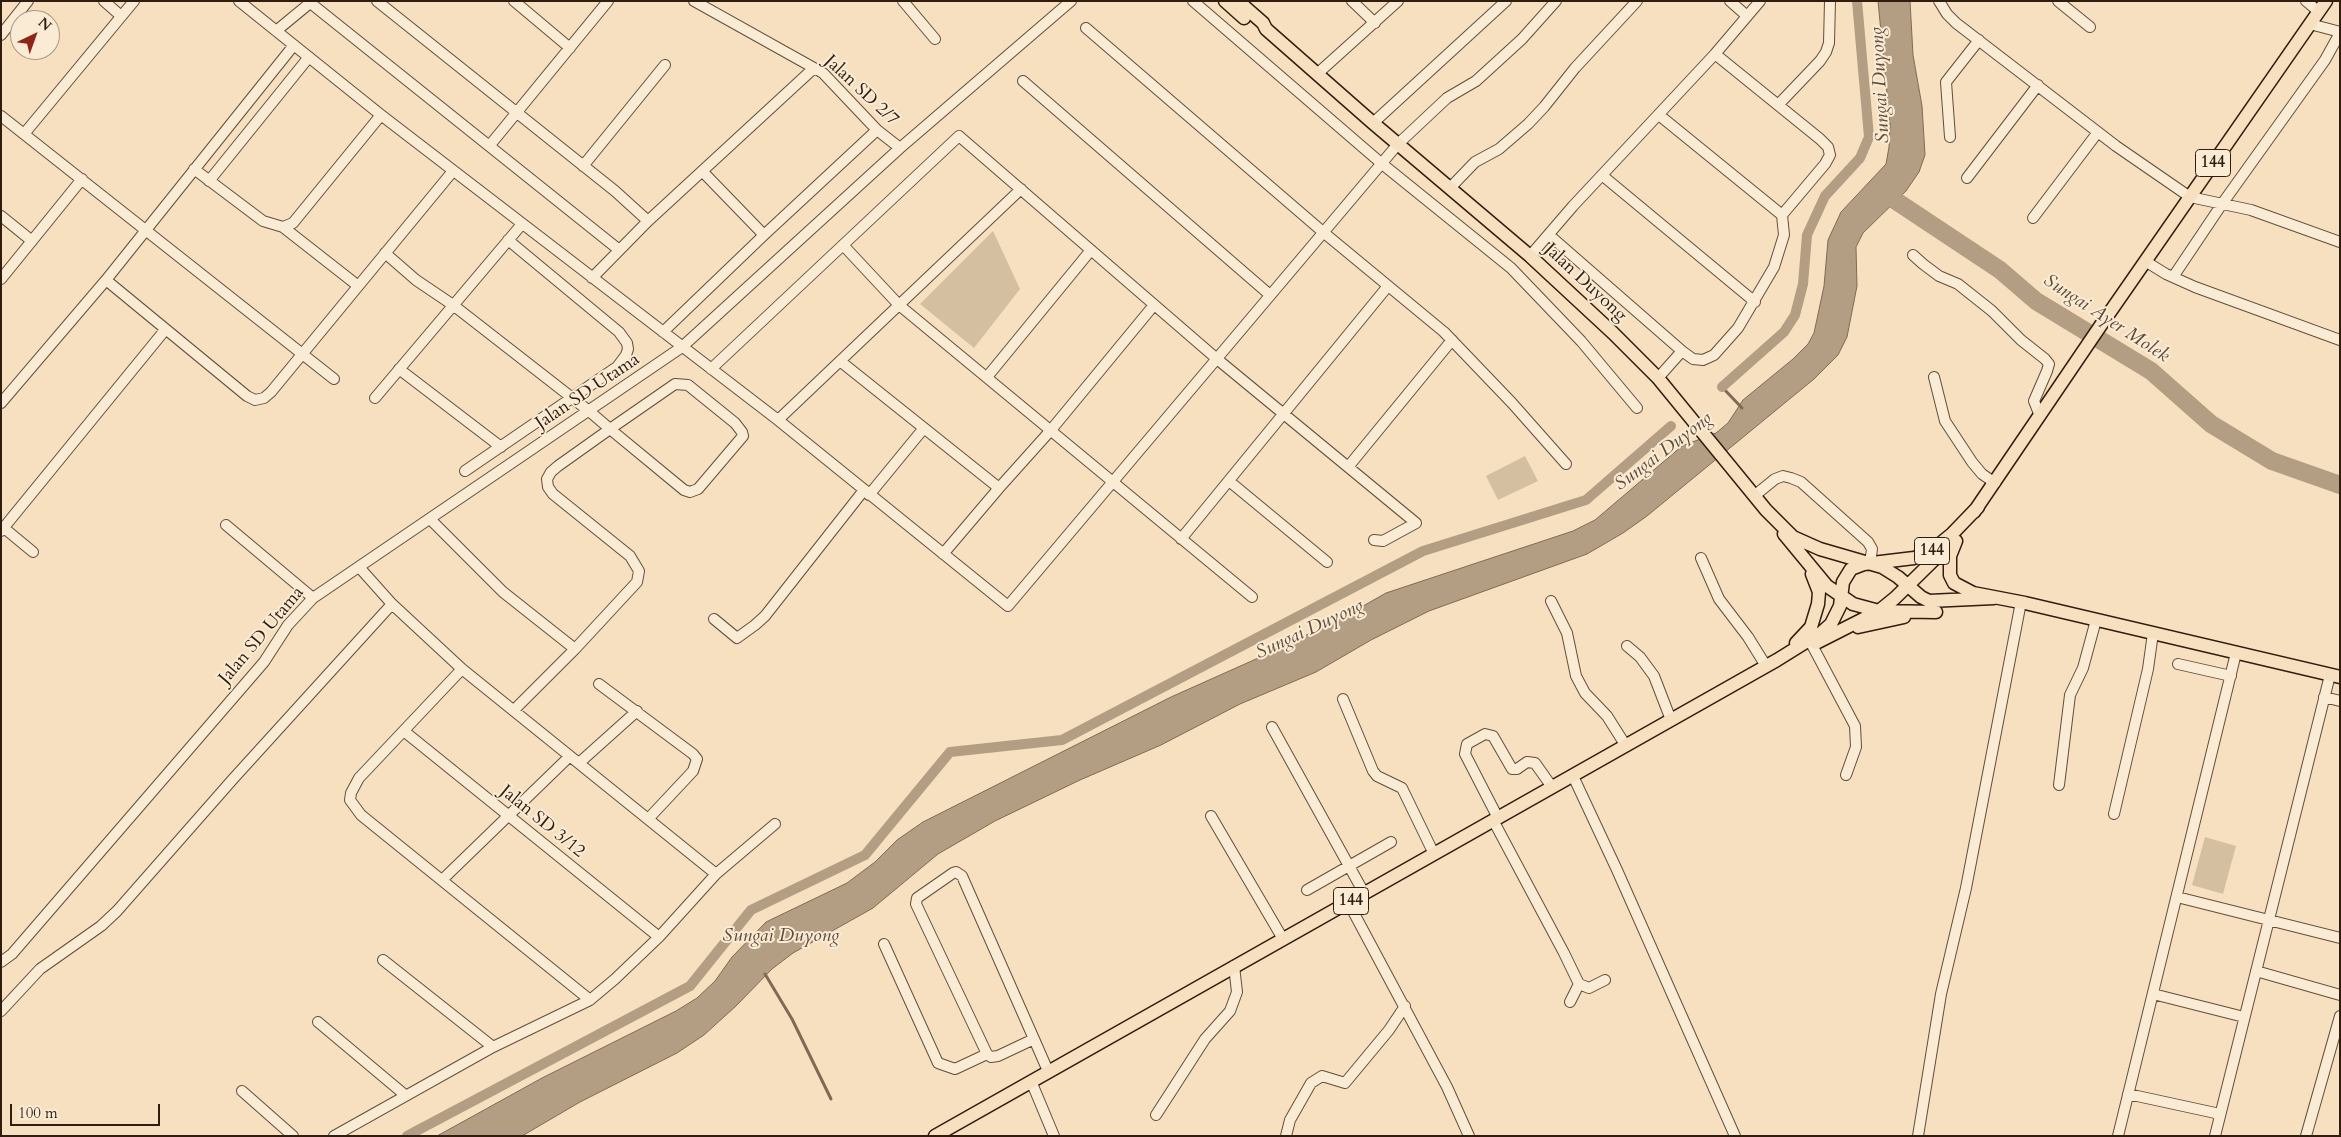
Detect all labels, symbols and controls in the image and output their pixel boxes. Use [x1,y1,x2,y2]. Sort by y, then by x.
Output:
north arrow [10,10,60,60]
text: N [34,13,56,35]
water label: Sungai Duyong [1867,26,1895,144]
street label: Jalan SD 2/7 [819,51,903,131]
road number: 144 [2196,150,2230,177]
street label: Jalan Duyong [1539,239,1631,327]
water label: Sungai Ayer Molek [2039,270,2173,368]
street label: Jalan SD Utama [532,349,644,435]
water label: Sungai Duyong [1610,408,1718,496]
road number: 144 [1914,538,1950,564]
street label: Jalan SD Utama [215,583,309,689]
water label: Sungai Duyong [1252,595,1368,665]
street label: Jalan SD 3/12 [495,781,589,863]
road number: 144 [1334,888,1368,914]
water label: Sungai Duyong [723,926,839,948]
scale bar [12,1094,162,1126]
text: 100 m [18,1103,58,1123]

